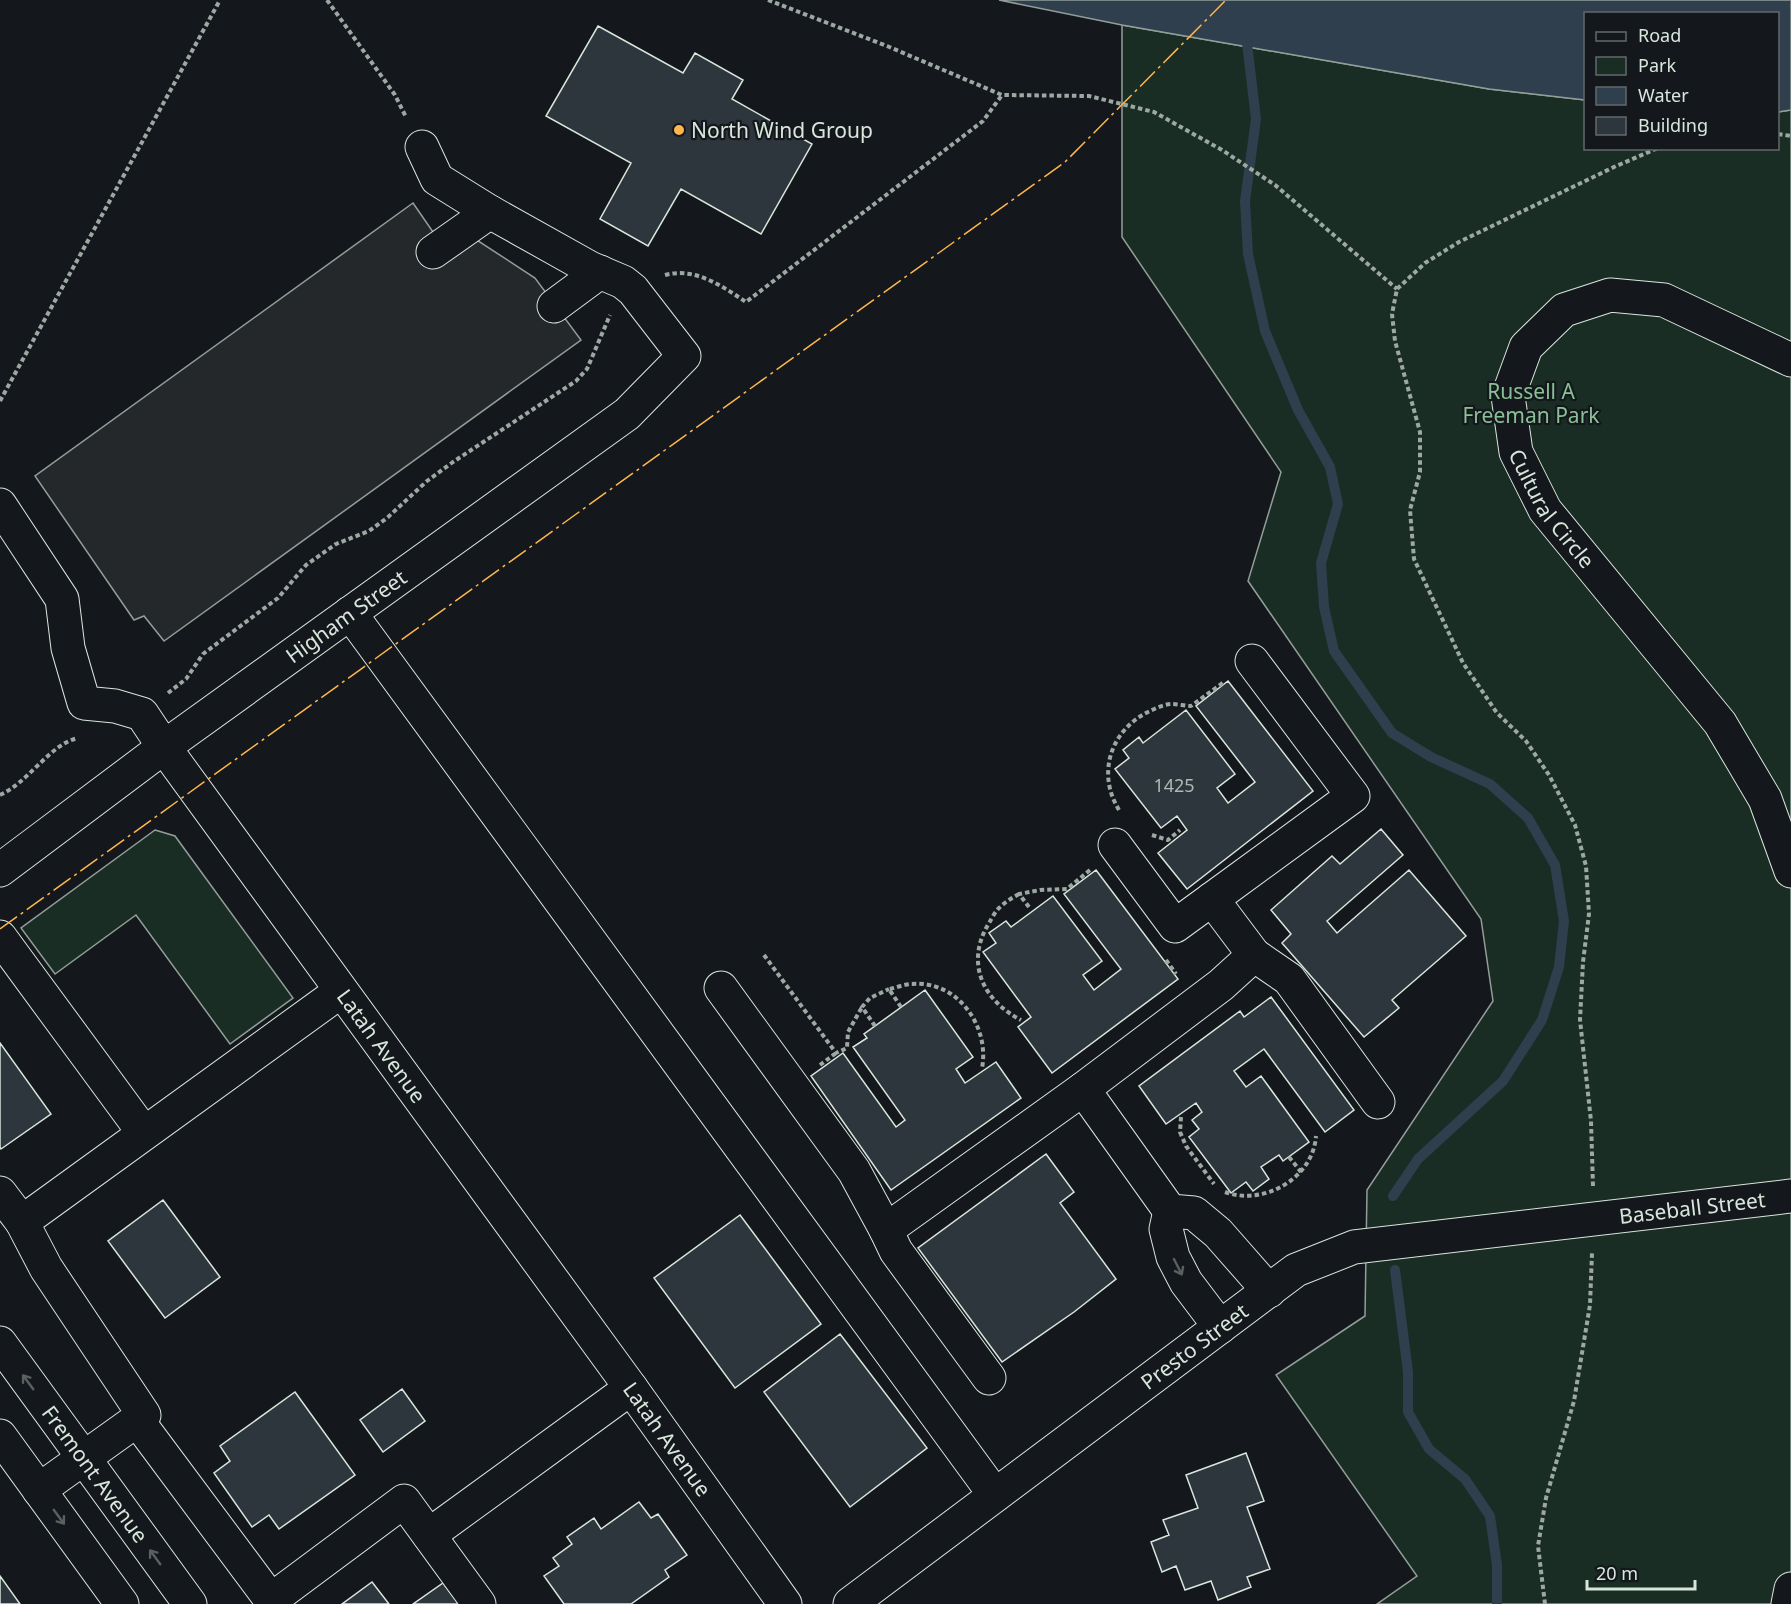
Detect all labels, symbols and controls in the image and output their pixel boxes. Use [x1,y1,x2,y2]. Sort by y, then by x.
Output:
legend [1584,12,1779,150]
text: Road [1638,23,1681,47]
text: Park [1638,53,1676,77]
text: Water [1638,83,1689,107]
text: Building [1638,113,1708,137]
place label: North Wind Group [691,116,873,144]
marker: North Wind Group [672,123,686,137]
park label: Russell A Freeman Park [1462,377,1600,429]
street label: Cultural Circle [1503,444,1601,574]
street label: Higham Street [280,563,412,669]
house number: 1425 [1153,773,1195,797]
street label: Latah Avenue [331,983,433,1108]
street label: Baseball Street [1617,1185,1767,1230]
one-way arrow [1173,1257,1184,1275]
street label: Presto Street [1135,1297,1254,1396]
one-way arrow [22,1375,34,1391]
street label: Latah Avenue [617,1376,718,1502]
street label: Fremont Avenue [36,1400,155,1548]
one-way arrow [53,1509,65,1525]
one-way arrow [149,1549,162,1565]
scale bar [1587,1553,1695,1591]
text: 20 m [1596,1561,1638,1585]

